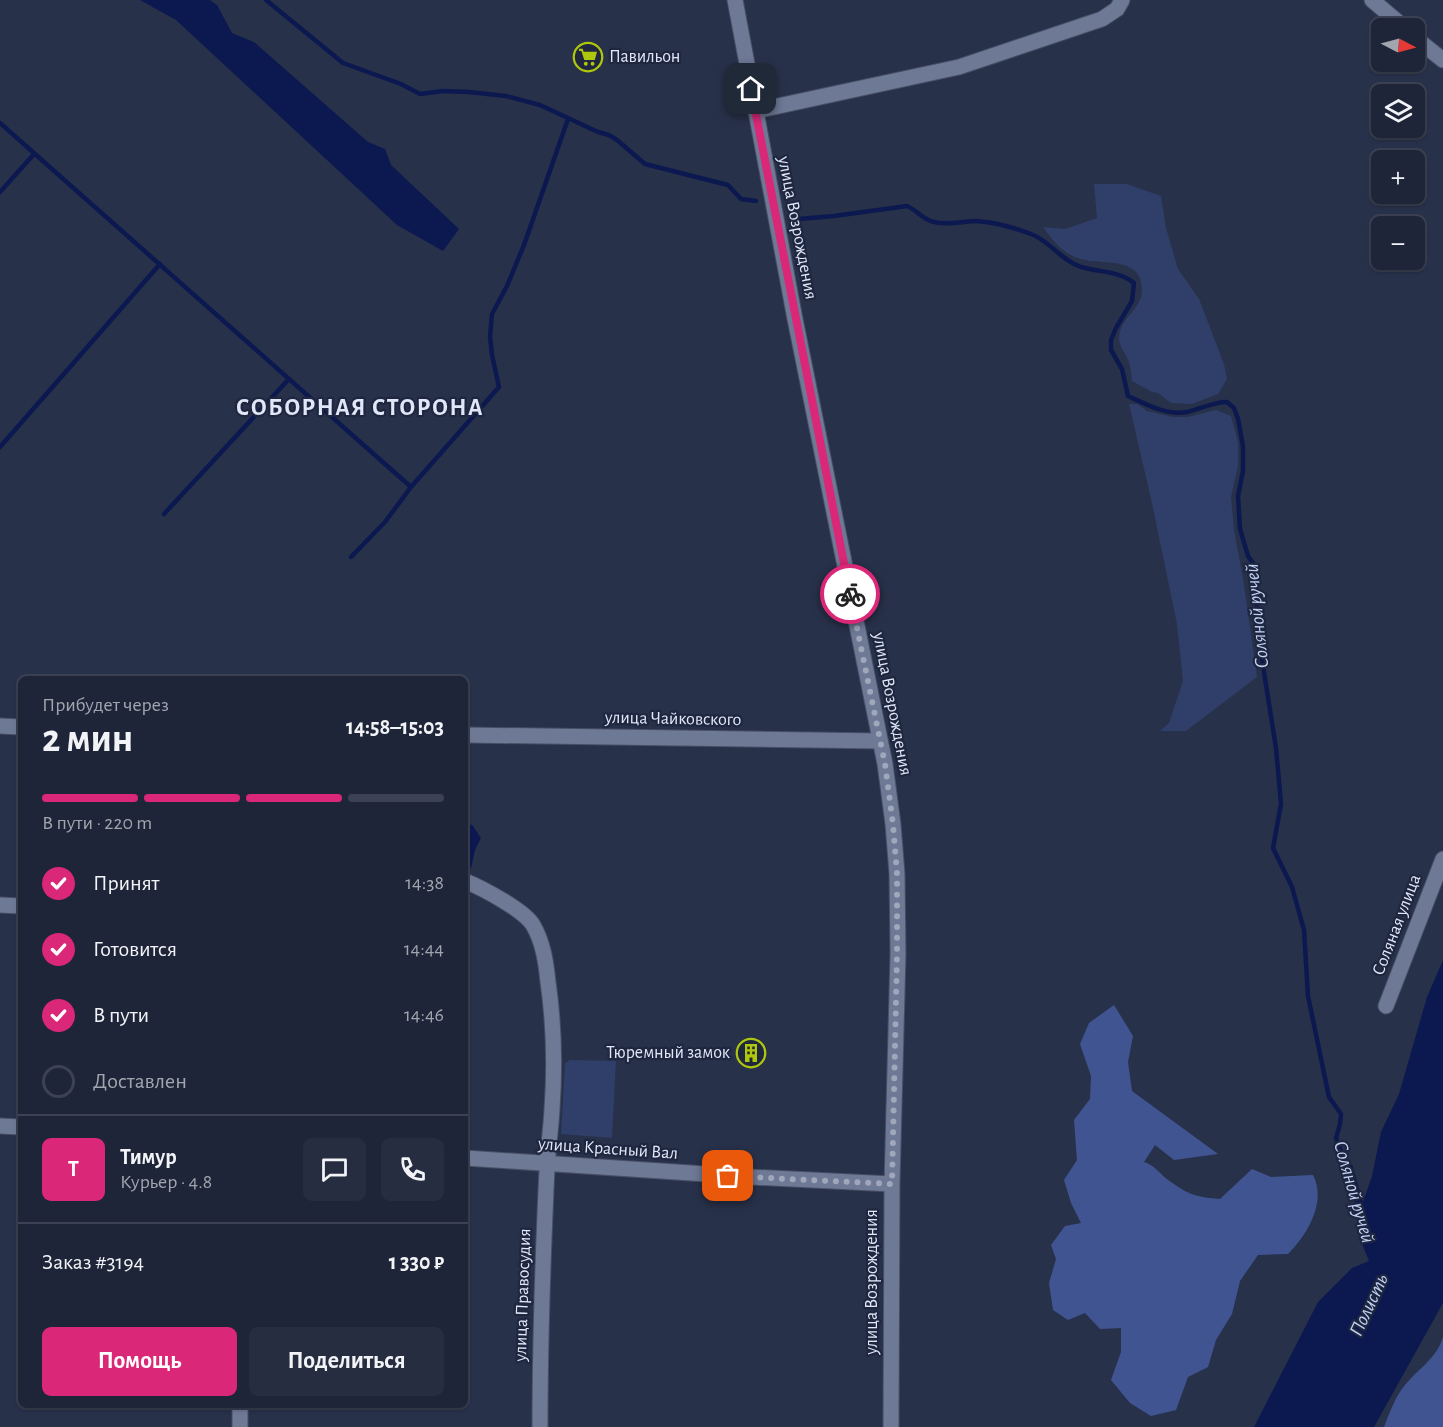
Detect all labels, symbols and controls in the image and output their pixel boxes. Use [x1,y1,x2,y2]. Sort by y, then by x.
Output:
north arrow [1371,18,1425,72]
map controls [1371,18,1425,270]
supermarket icon: Павильон [572,41,604,73]
place label: Павильон [609,48,680,66]
pin [725,63,776,114]
icon: home [734,72,767,105]
button: layers [1371,84,1425,138]
button: + [1371,150,1425,204]
street label: улица Возрождения [774,154,820,301]
button: − [1371,216,1425,270]
district label: СОБОРНАЯ СТОРОНА [236,396,484,420]
water label: Соляной ручей [1242,563,1272,669]
courier [820,564,880,624]
icon: bike [834,578,867,611]
street label: улица Возрождения [869,630,915,777]
text: Прибудет через [42,695,169,715]
street label: улица Чайковского [604,709,741,729]
text: 14:58–15:03 [346,716,444,738]
text: 2 мин [42,720,133,759]
text: В пути · 220 m [42,813,152,833]
icon: check [42,867,75,900]
text: Принят [93,872,159,894]
street label: Соляная улица [1369,872,1425,978]
text: 14:38 [405,873,444,893]
icon: check [42,933,75,966]
text: Готовится [93,938,177,960]
text: 14:44 [404,939,444,959]
icon: check [42,999,75,1032]
text: В пути [93,1004,149,1026]
text: 14:46 [404,1005,444,1025]
building icon: Тюремный замок [735,1037,767,1069]
place label: Тюремный замок [606,1044,731,1062]
text: Доставлен [93,1070,187,1092]
street label: улица Красный Вал [536,1135,679,1163]
button: chat [303,1138,366,1201]
button: phone [381,1138,444,1201]
water label: Соляной ручей [1330,1139,1378,1245]
text: Тимур [120,1146,177,1168]
pin [702,1150,753,1201]
text: Т [68,1158,79,1180]
icon: bag [711,1159,744,1192]
text: Курьер · 4.8 [120,1172,212,1192]
street label: улица Возрождения [863,1209,881,1356]
street label: улица Правосудия [512,1228,534,1363]
text: Заказ #3194 [42,1251,144,1273]
text: 1 330 ₽ [389,1251,444,1273]
water label: Полисть [1346,1271,1392,1339]
button: Помощь [42,1327,237,1396]
button: Поделиться [249,1327,444,1396]

